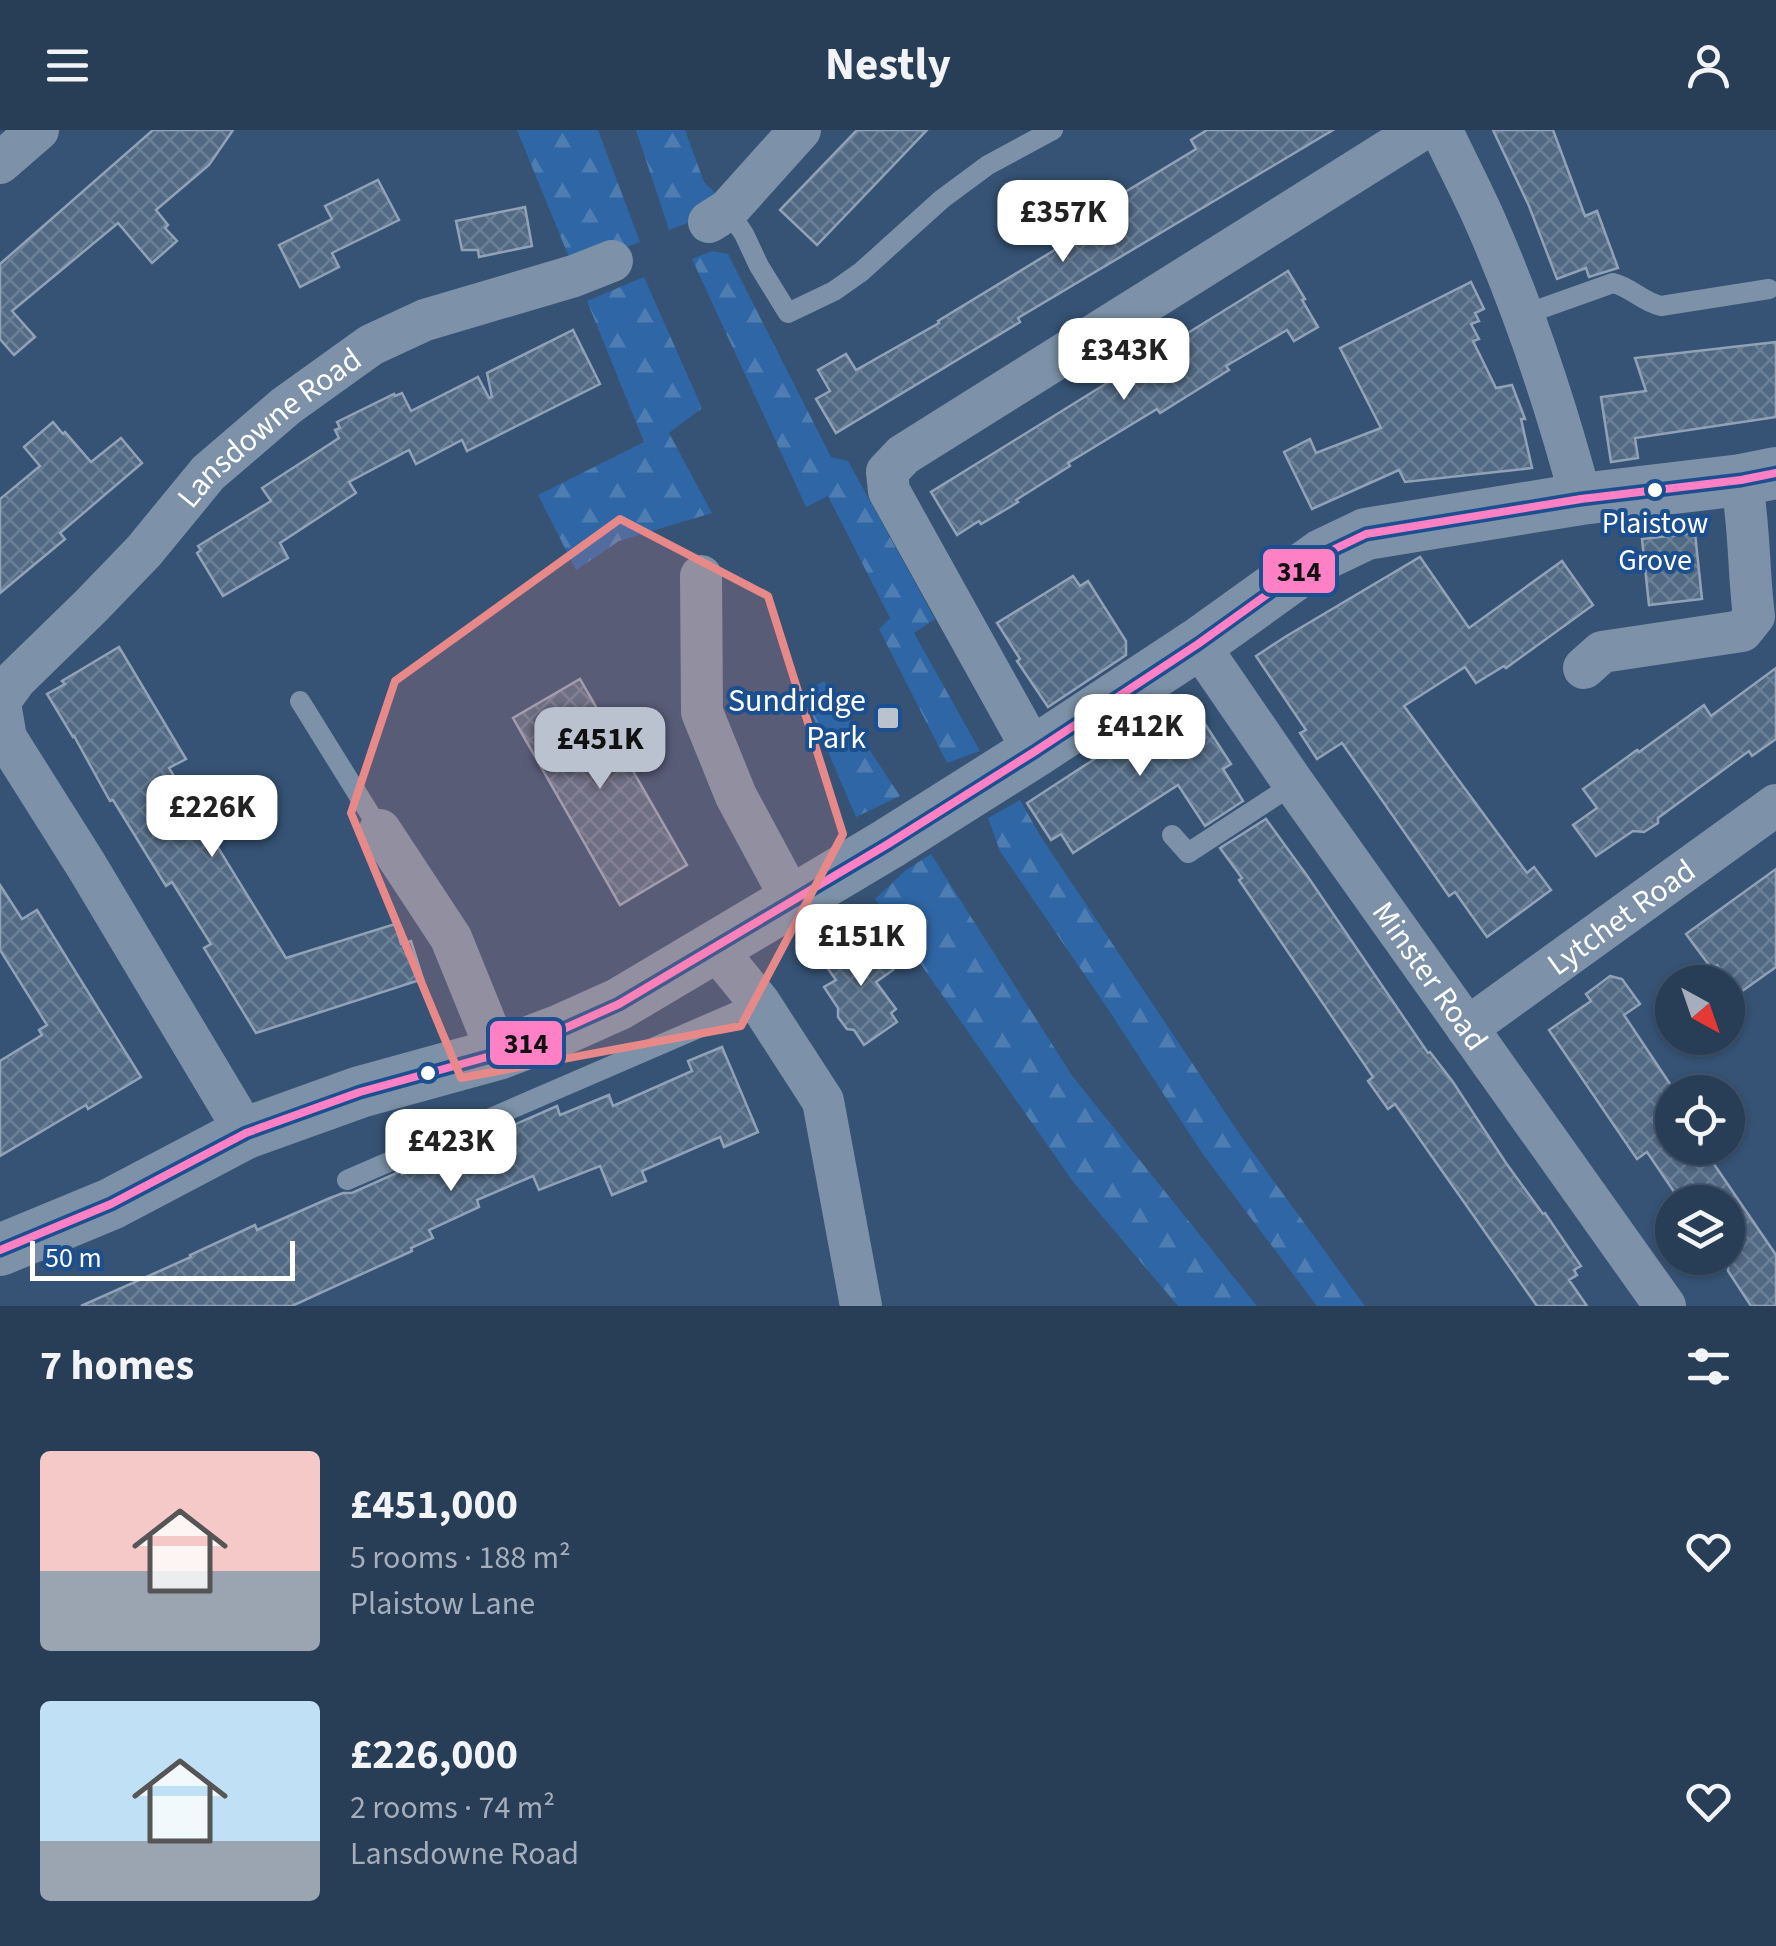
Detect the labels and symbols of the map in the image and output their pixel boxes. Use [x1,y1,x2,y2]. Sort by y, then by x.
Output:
pin: £357K [993,180,1133,265]
pin: £343K [1054,318,1194,403]
street label: Lansdowne Road [166,337,371,518]
marker: Plaistow Grove [1645,480,1665,500]
place label: Plaistow Grove [1602,502,1708,582]
line badge: 314 [1261,547,1337,595]
text: 314 [1277,552,1321,592]
place label: Sundridge Park [728,678,866,761]
pin: £412K [1070,694,1210,779]
marker: Sundridge Park [875,705,901,731]
pin: £451K [530,707,670,792]
pin: £226K [142,775,282,860]
street label: Lytchet Road [1538,848,1705,987]
street label: Minster Road [1360,892,1499,1061]
pin: £151K [791,904,931,989]
north arrow [1655,965,1745,1055]
line badge: 314 [488,1019,564,1067]
text: 314 [504,1024,548,1064]
unlabelled marker [418,1063,438,1083]
pin: £423K [381,1109,521,1194]
scale bar [30,1236,295,1280]

